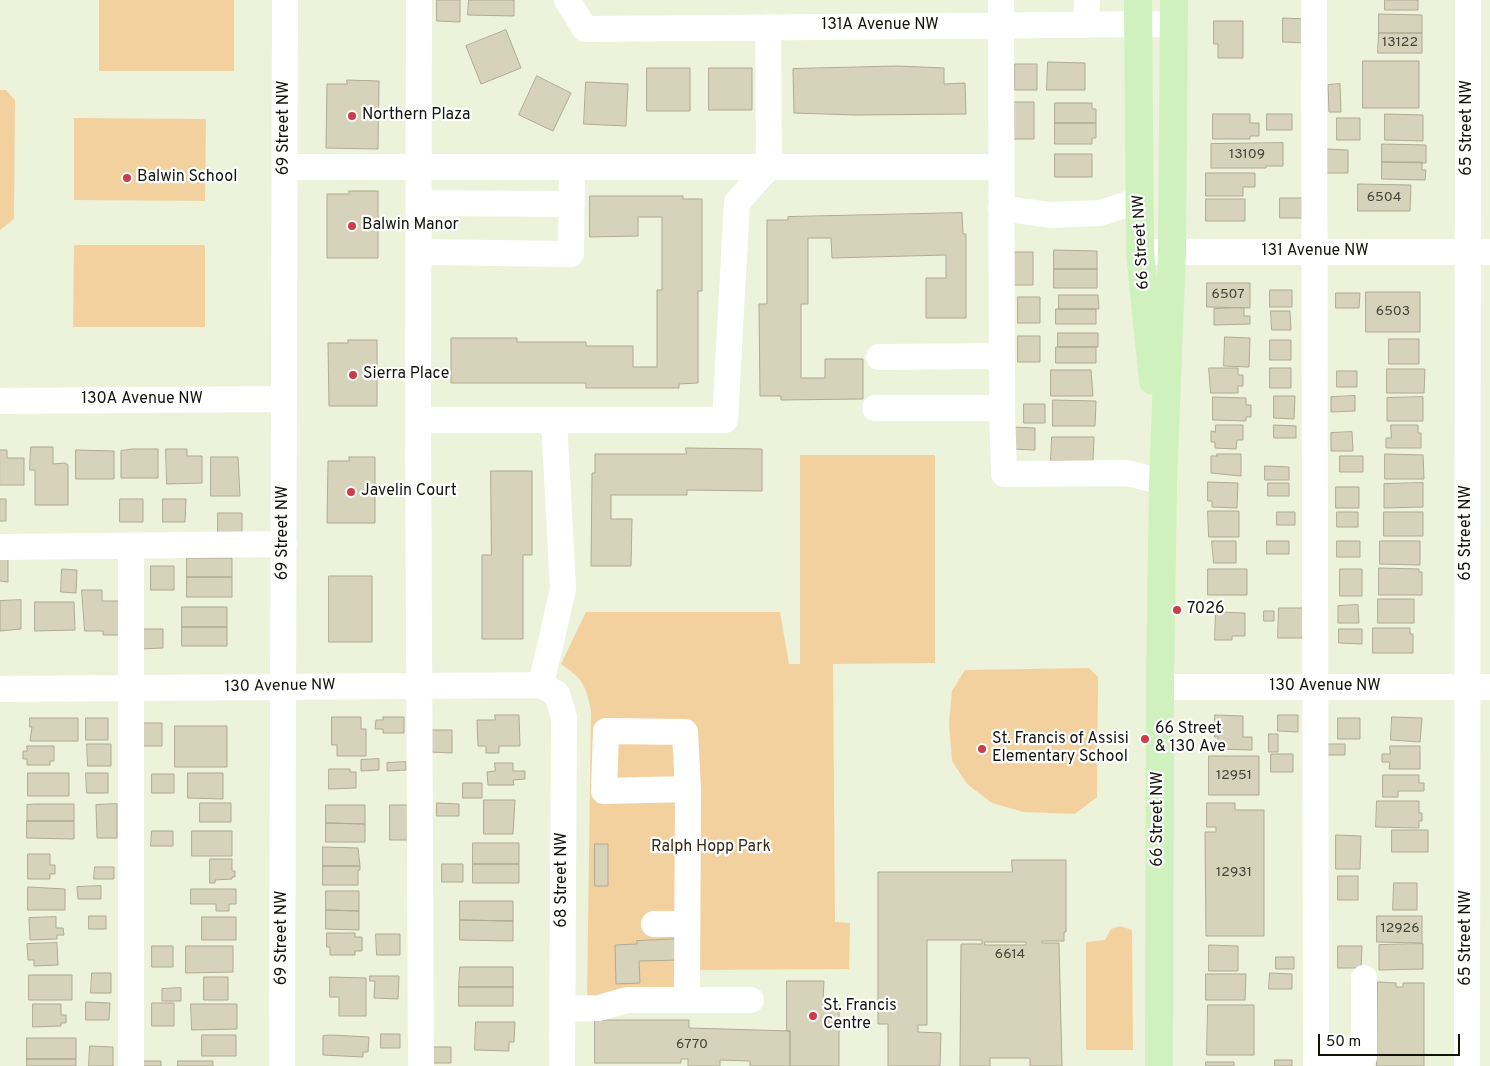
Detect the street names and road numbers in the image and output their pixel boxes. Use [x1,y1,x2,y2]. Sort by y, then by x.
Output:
street label: 131A Avenue NW [821,16,939,36]
street label: 65 Street NW [1458,80,1478,176]
street label: 69 Street NW [275,81,295,175]
street label: 66 Street NW [1130,194,1154,290]
street label: 131 Avenue NW [1261,242,1369,262]
street label: 130A Avenue NW [81,390,203,410]
street label: 65 Street NW [1457,485,1477,581]
street label: 69 Street NW [274,486,294,580]
street label: 130 Avenue NW [224,676,336,698]
street label: 130 Avenue NW [1269,677,1381,697]
street label: 66 Street NW [1149,771,1169,867]
street label: 68 Street NW [553,832,573,928]
street label: 65 Street NW [1457,890,1477,986]
street label: 69 Street NW [273,891,293,985]

